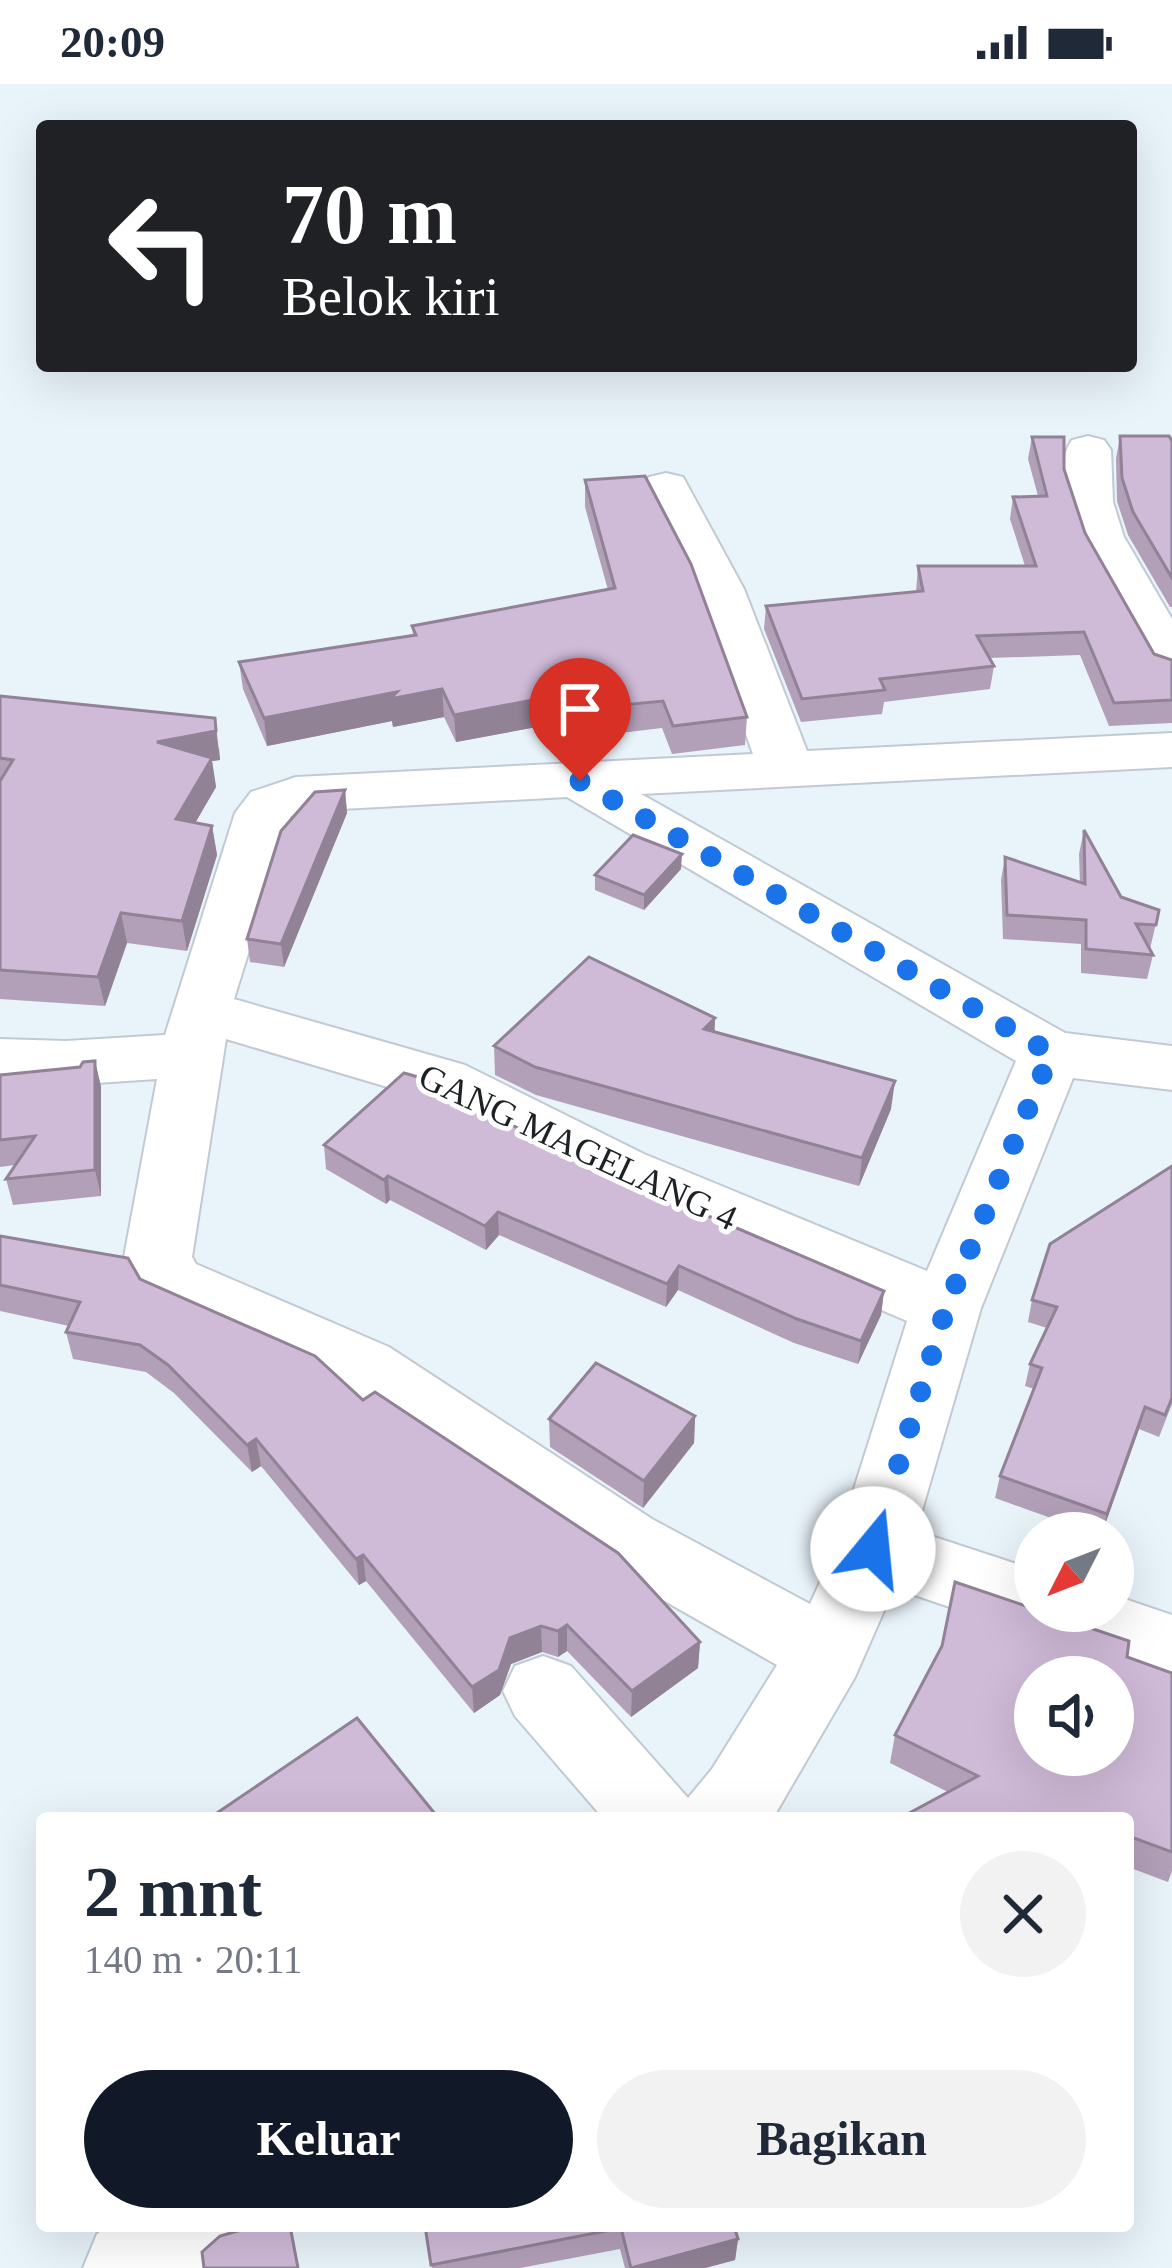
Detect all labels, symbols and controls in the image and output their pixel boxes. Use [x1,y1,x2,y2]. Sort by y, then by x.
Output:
text: 20:09 [60,17,165,67]
icon: left [84,168,240,324]
text: 70 m [282,168,457,261]
text: Belok kiri [282,267,499,327]
pin [529,658,631,781]
icon: arrive [547,676,613,742]
street label: GANG MAGELANG 4 [413,1056,743,1238]
position arrow [810,1486,936,1612]
north arrow [1014,1512,1134,1632]
map controls [1014,1512,1134,1776]
button: sound [1014,1656,1134,1776]
button: close [960,1851,1086,1977]
text: 2 mnt [84,1852,262,1932]
text: 140 m · 20:11 [84,1938,302,1981]
button: Keluar [84,2070,573,2208]
button: Bagikan [597,2070,1086,2208]

